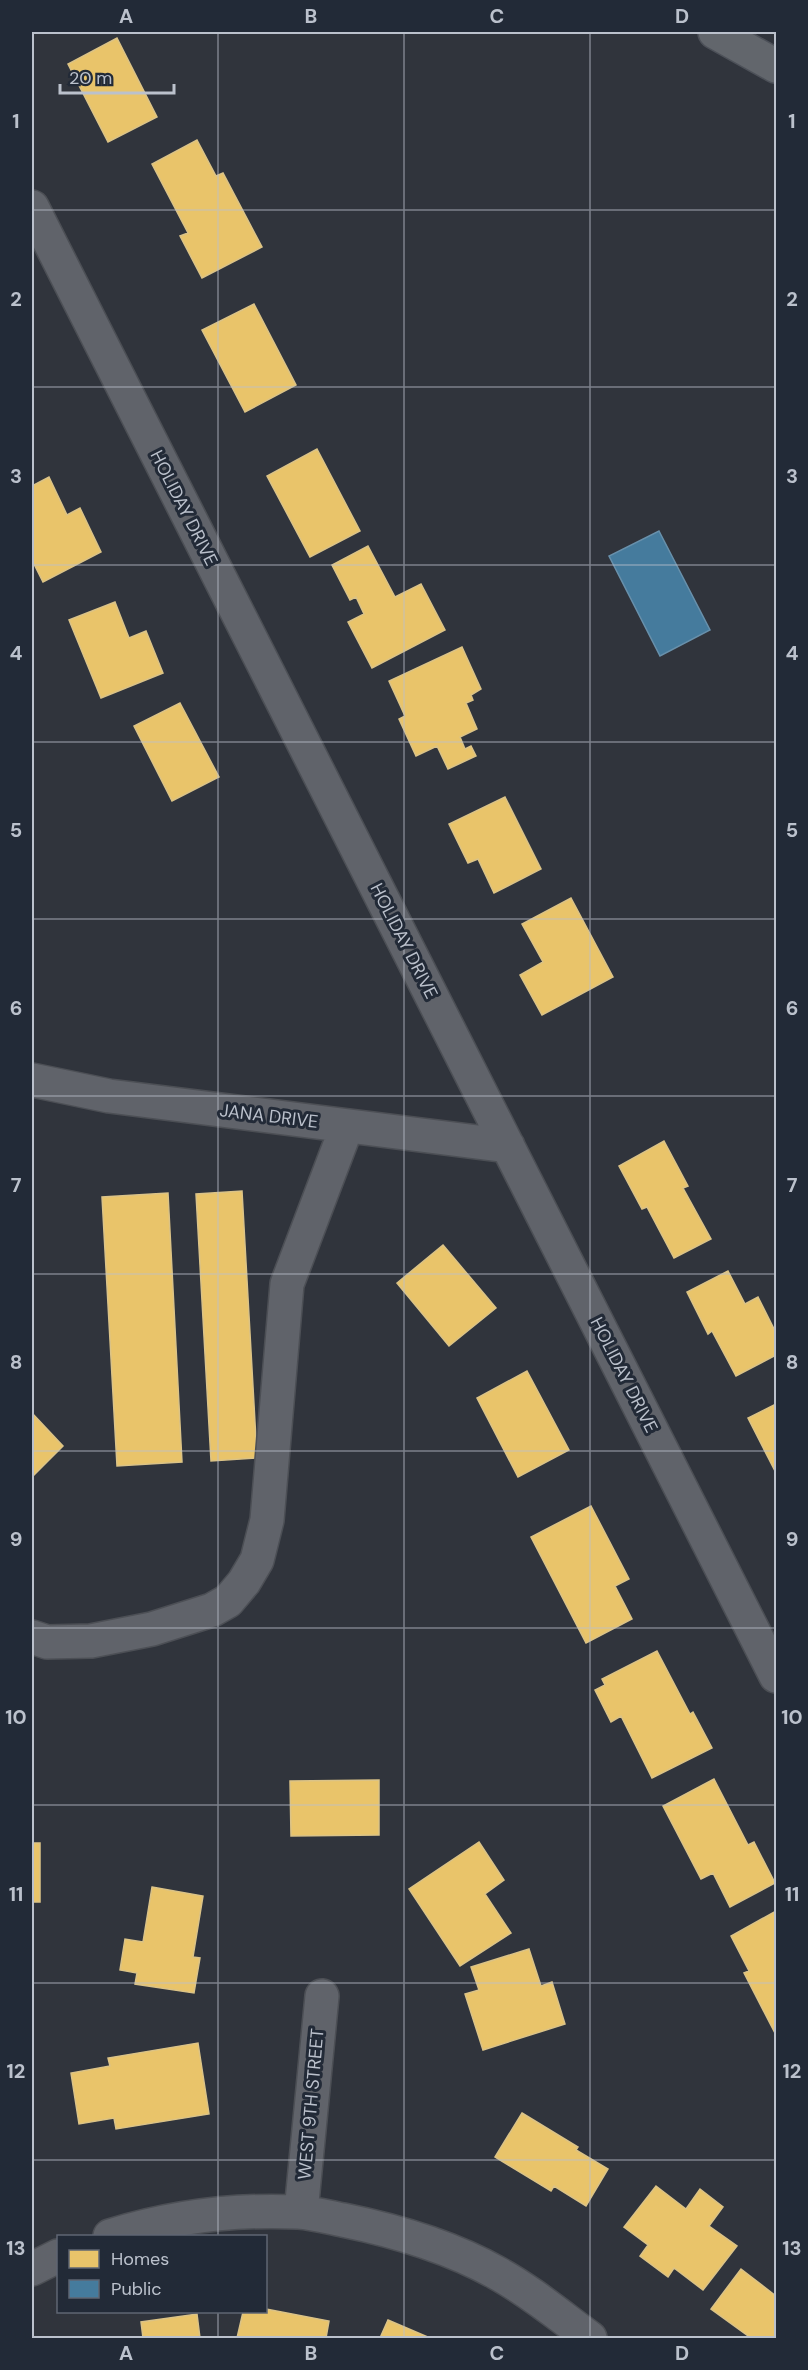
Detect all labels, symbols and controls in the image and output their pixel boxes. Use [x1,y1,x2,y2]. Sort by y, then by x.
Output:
text: A [119,3,133,29]
text: B [305,3,317,29]
text: C [490,3,504,29]
text: D [675,3,689,29]
scale bar [60,57,174,95]
text: 20 m [69,66,112,90]
text: 1 [12,108,20,134]
text: 1 [788,108,796,134]
text: 2 [10,286,22,312]
text: 2 [786,286,798,312]
street label: HOLIDAY DRIVE [145,446,223,570]
text: 3 [10,463,22,489]
text: 3 [786,463,798,489]
text: 4 [10,640,23,666]
text: 4 [786,640,799,666]
text: 5 [10,817,22,843]
text: 5 [786,817,798,843]
street label: HOLIDAY DRIVE [365,879,443,1003]
text: 6 [10,995,22,1021]
text: 6 [786,995,798,1021]
street label: JANA DRIVE [218,1098,320,1134]
text: 7 [11,1172,22,1198]
text: 7 [787,1172,798,1198]
street label: HOLIDAY DRIVE [585,1313,663,1437]
text: 8 [10,1349,22,1375]
text: 8 [786,1349,798,1375]
text: 9 [10,1526,22,1552]
text: 9 [786,1526,798,1552]
text: 10 [5,1704,27,1730]
text: 10 [781,1704,803,1730]
text: 11 [9,1881,23,1907]
text: 11 [785,1881,799,1907]
street label: WEST 9TH STREET [292,2027,330,2181]
text: 12 [7,2058,25,2084]
text: 12 [783,2058,801,2084]
text: 13 [6,2235,26,2261]
legend [57,2235,267,2313]
text: 13 [782,2235,802,2261]
text: Homes [111,2247,169,2271]
text: Public [111,2277,162,2301]
text: A [119,2340,133,2366]
text: B [305,2340,317,2366]
text: C [490,2340,504,2366]
text: D [675,2340,689,2366]

